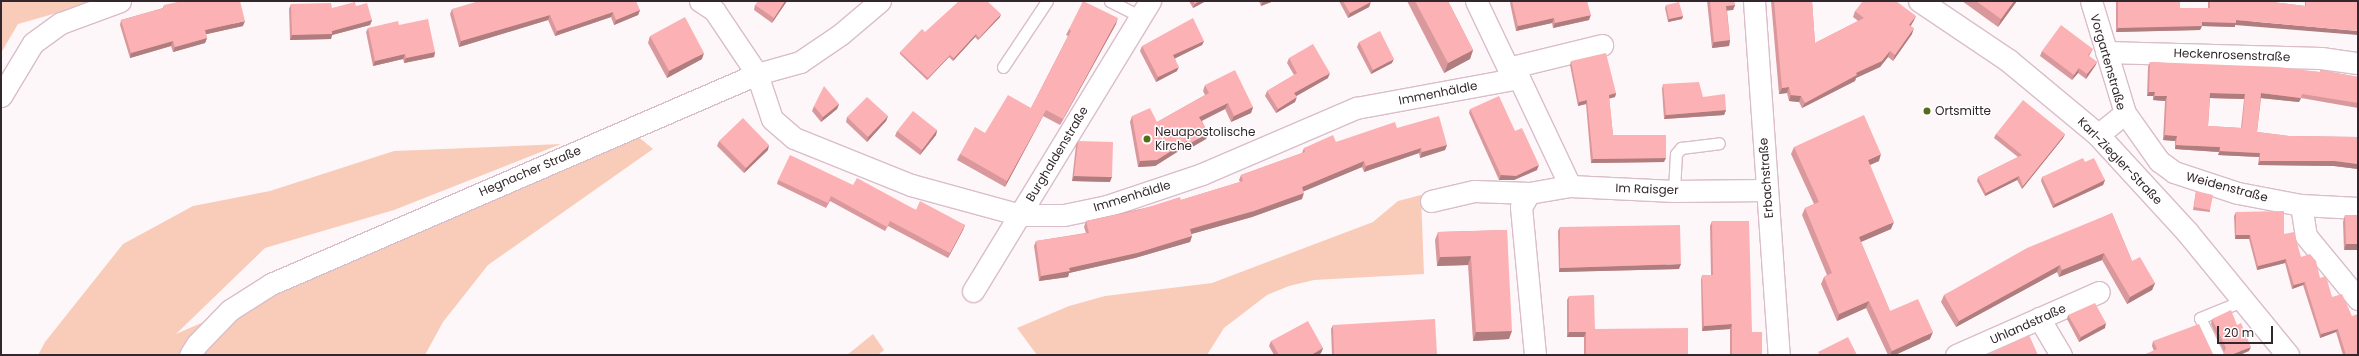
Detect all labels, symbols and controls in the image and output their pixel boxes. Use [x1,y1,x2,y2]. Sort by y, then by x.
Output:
street label: Vorgartenstraße [2087,12,2129,112]
street label: Heckenrosenstraße [2173,46,2291,64]
street label: Immenhäldle [1397,78,1479,108]
street label: Burghaldenstraße [1023,104,1091,204]
place label: Ortsmitte [1935,104,1991,118]
marker: Ortsmitte [1922,106,1932,116]
street label: Karl-Ziegler-Straße [2075,114,2165,208]
place label: Neuapostolische Kirche [1155,125,1255,153]
marker: Neuapostolische Kirche [1142,134,1152,144]
street label: Erbachstraße [1756,137,1776,219]
street label: Hegnacher Straße [477,143,583,199]
street label: Weidenstraße [2184,169,2270,205]
street label: Immenhäldle [1092,177,1172,215]
street label: Im Raisger [1615,181,1679,197]
street label: Uhlandstraße [1988,301,2068,347]
scale bar [2219,318,2275,344]
text: 20 m [2224,324,2254,341]

